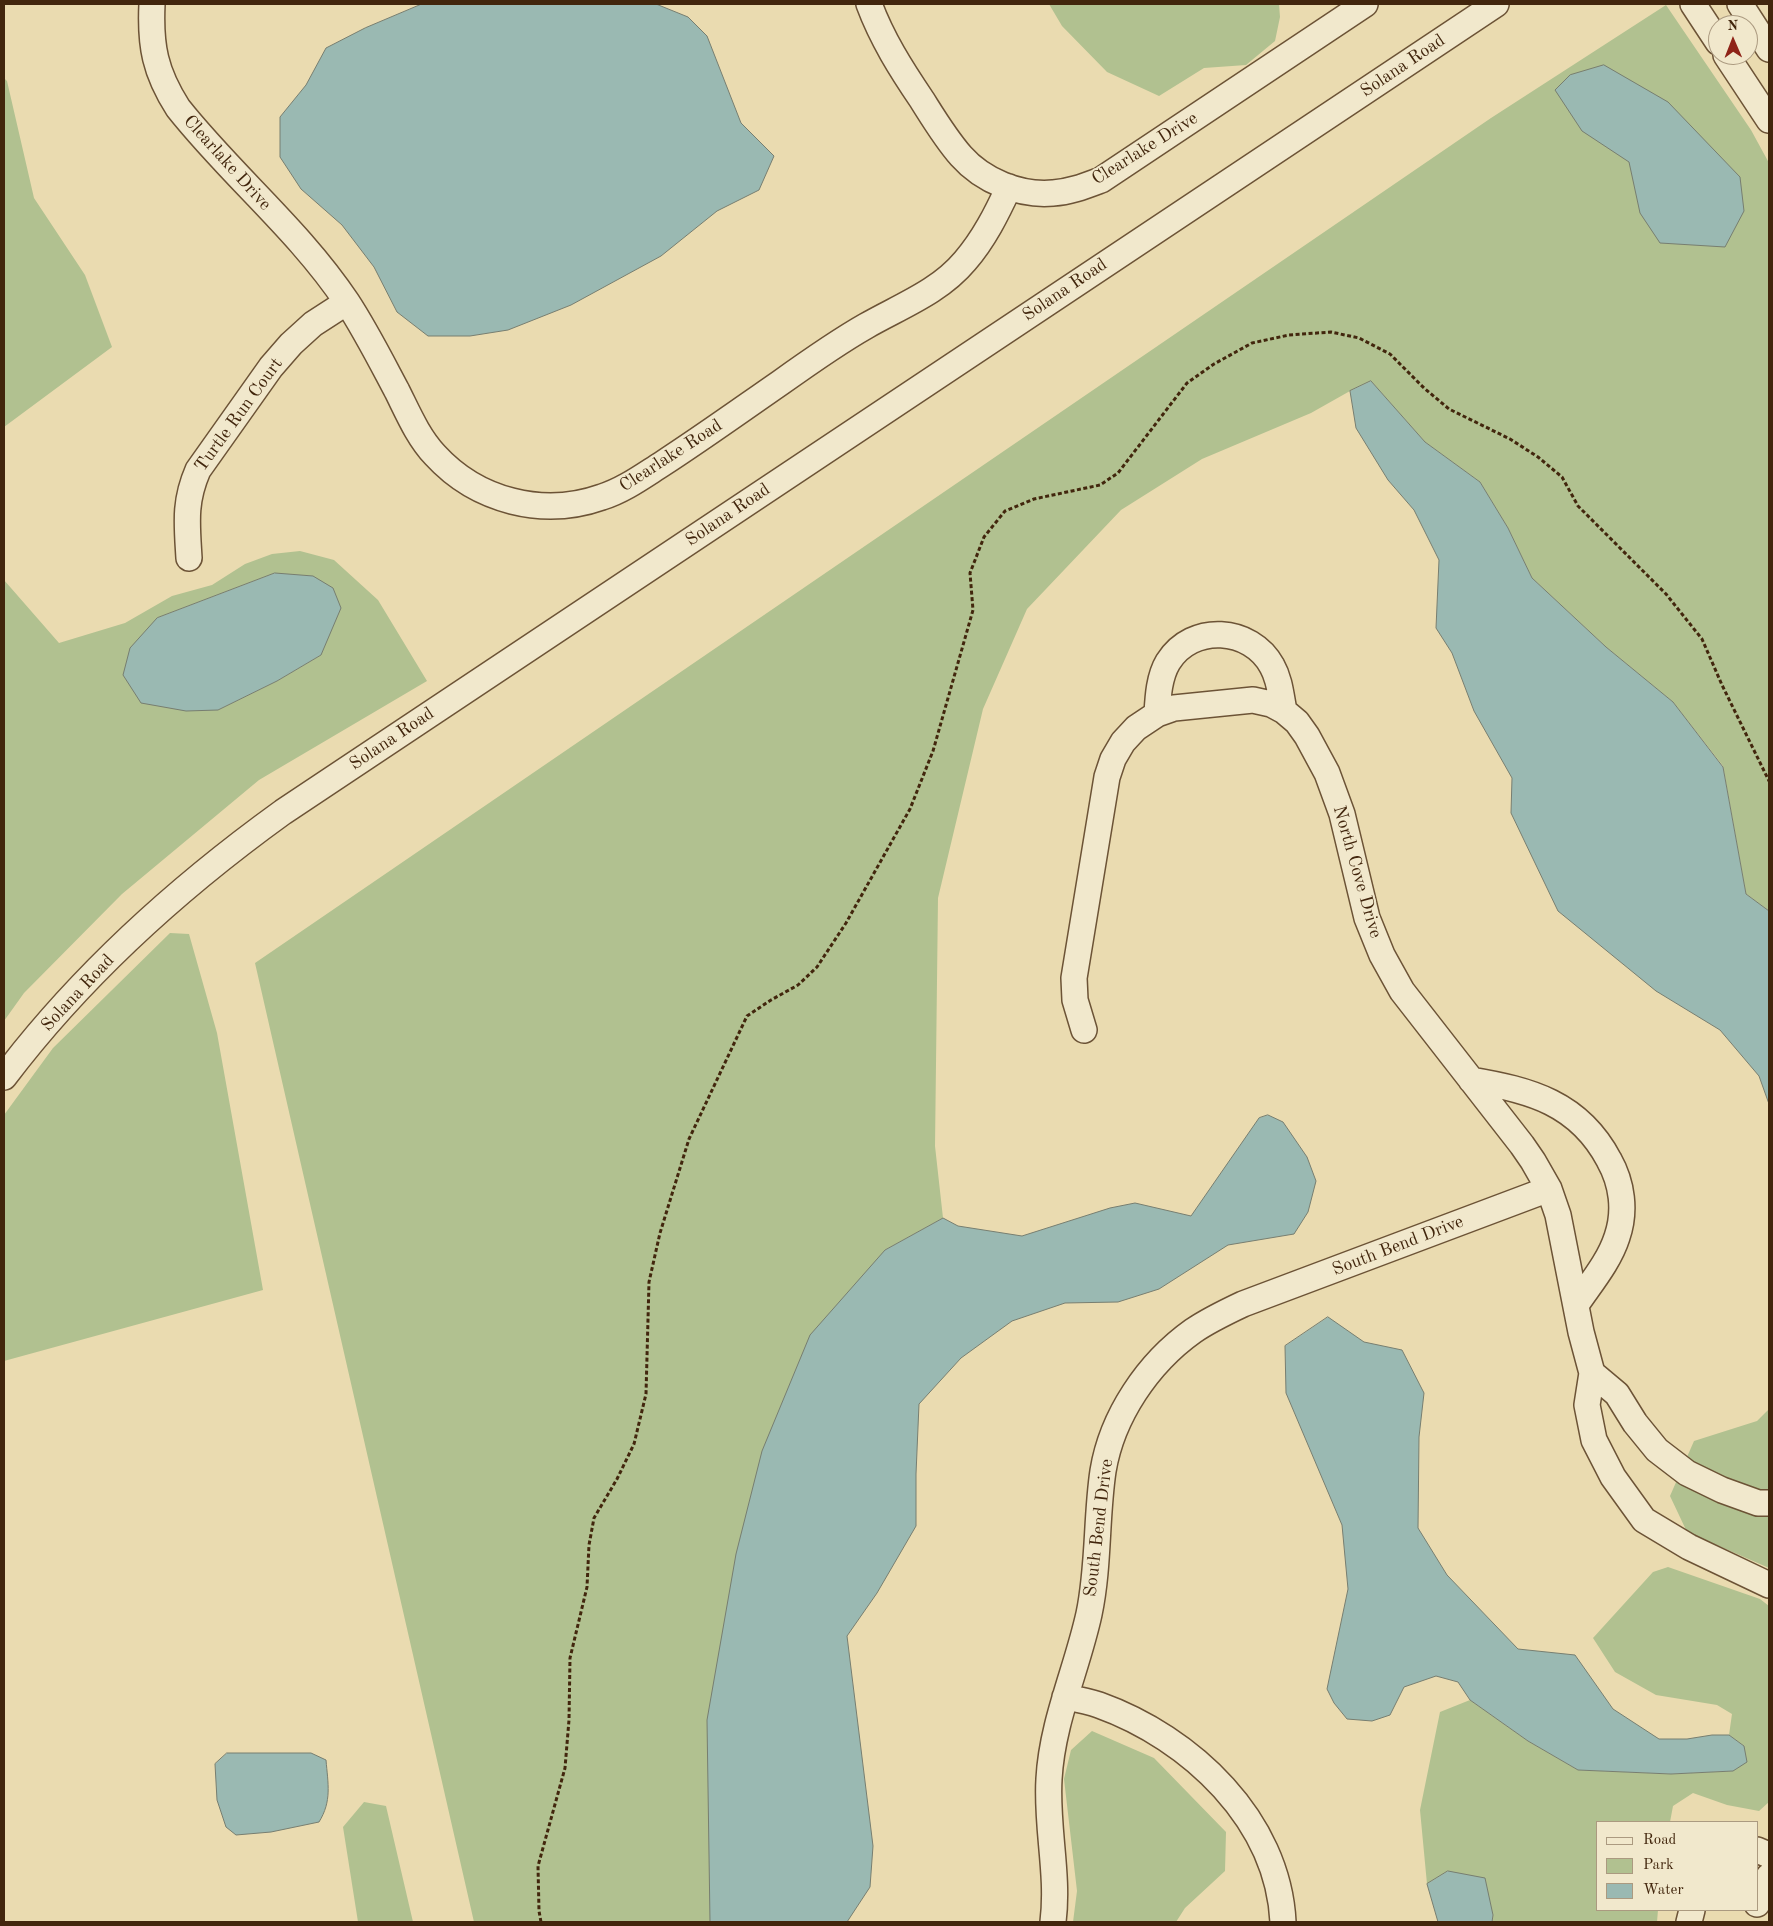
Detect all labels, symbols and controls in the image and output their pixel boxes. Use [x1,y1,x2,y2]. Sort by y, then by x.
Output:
north arrow [1708,15,1758,65]
text: N [1727,19,1738,33]
street label: Solana Road [1357,30,1449,102]
street label: Clearlake Drive [1088,108,1202,190]
street label: Clearlake Drive [178,111,276,215]
street label: Solana Road [1019,254,1111,326]
street label: Turtle Run Court [190,354,288,476]
street label: Clearlake Road [616,415,726,497]
street label: Solana Road [682,479,774,551]
street label: Solana Road [346,703,438,775]
street label: North Cove Drive [1328,803,1386,941]
street label: Solana Road [37,950,119,1036]
street label: South Bend Drive [1329,1211,1467,1281]
street label: South Bend Drive [1080,1458,1118,1598]
legend [1596,1821,1758,1911]
text: Road [1643,1833,1676,1848]
text: Park [1643,1858,1674,1873]
text: Water [1643,1883,1684,1898]

